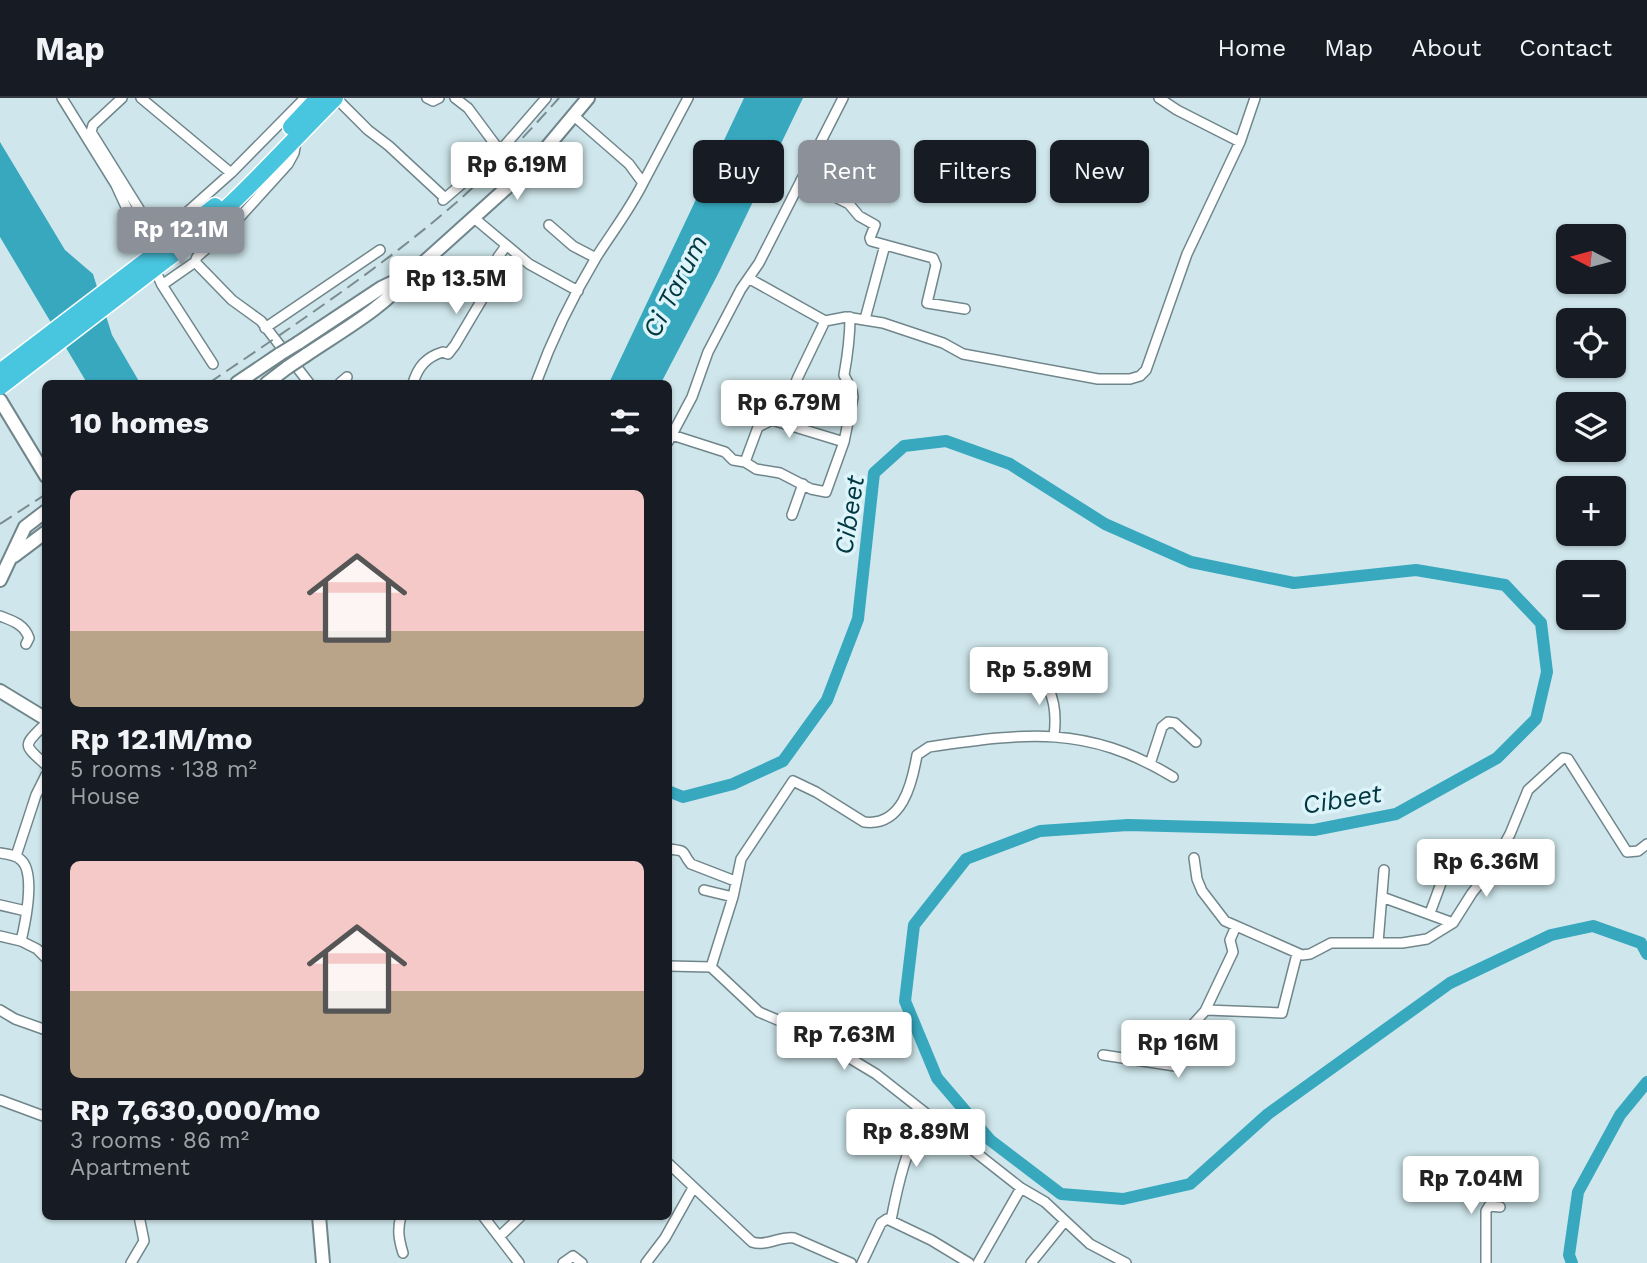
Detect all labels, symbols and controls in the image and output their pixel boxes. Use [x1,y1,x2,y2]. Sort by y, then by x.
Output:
text: Map [35,29,105,68]
text: Home [1218,34,1286,62]
text: Map [1324,34,1373,62]
text: About [1411,34,1481,62]
text: Contact [1519,34,1612,62]
chip: Buy [693,140,784,203]
chip: Rent [798,140,900,203]
chip: Filters [914,140,1036,203]
chip: New [1050,140,1149,203]
pin: Rp 6.19M [445,142,589,202]
text: Rp 6.19M [467,151,567,178]
pin: Rp 12.1M [109,208,253,267]
text: Rp 12.1M [133,216,229,243]
north arrow [1556,224,1626,294]
map controls [1556,224,1626,630]
water label: Ci Tarum [636,230,714,342]
pin: Rp 13.5M [384,256,528,316]
text: Rp 13.5M [405,265,507,292]
button: locate [1556,308,1626,378]
pin: Rp 6.79M [717,380,861,440]
text: Rp 6.79M [737,389,841,416]
button: layers [1556,392,1626,462]
icon: filters [606,403,644,441]
text: 10 homes [70,405,209,440]
water label: Cibeet [828,473,870,557]
button: + [1556,476,1626,546]
icon: home [294,535,420,661]
button: − [1556,560,1626,630]
pin: Rp 5.89M [967,648,1111,707]
text: Rp 5.89M [986,656,1092,683]
text: Rp 12.1M/mo [70,721,252,756]
text: 5 rooms · 138 m² [70,756,257,783]
water label: Cibeet [1300,778,1384,820]
text: House [70,783,140,810]
pin: Rp 6.36M [1414,840,1558,899]
text: Rp 6.36M [1433,848,1539,875]
icon: home [294,906,420,1032]
pin: Rp 7.63M [772,1012,916,1072]
pin: Rp 16M [1121,1020,1235,1080]
text: Rp 7.63M [793,1021,895,1048]
text: Rp 16M [1137,1029,1219,1056]
text: Rp 7,630,000/mo [70,1092,321,1127]
pin: Rp 8.89M [844,1110,988,1169]
text: Rp 8.89M [862,1118,970,1145]
text: 3 rooms · 86 m² [70,1127,249,1154]
text: Apartment [70,1154,190,1181]
pin: Rp 7.04M [1399,1156,1543,1216]
text: Rp 7.04M [1419,1165,1523,1192]

